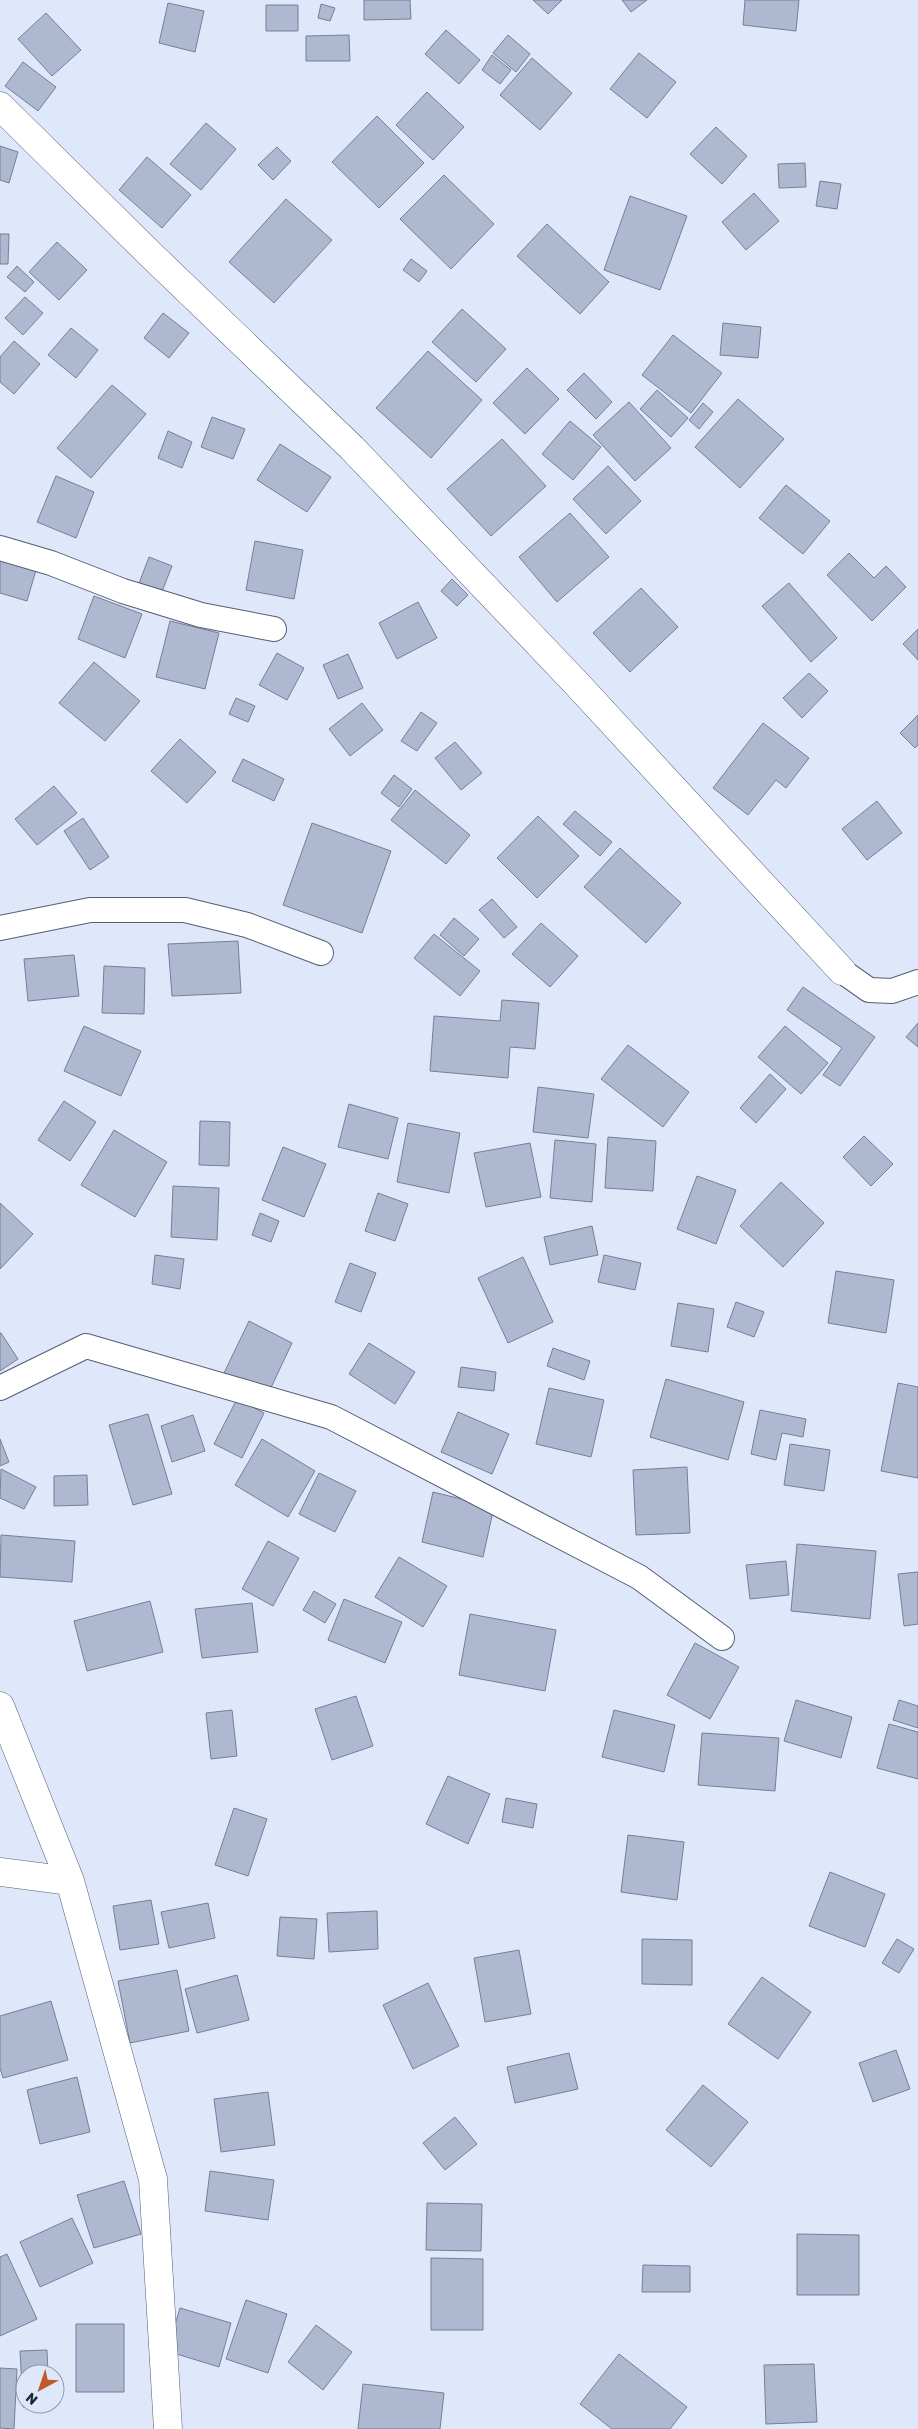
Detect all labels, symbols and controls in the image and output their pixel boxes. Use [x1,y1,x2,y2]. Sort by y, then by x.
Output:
north arrow [15,2364,65,2414]
text: N [23,2389,41,2408]

